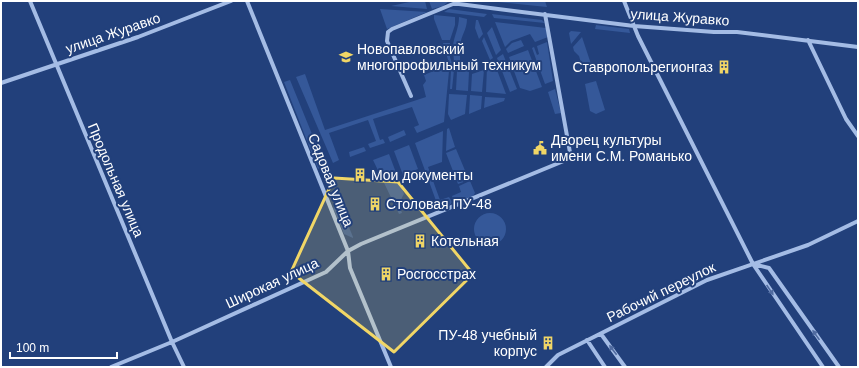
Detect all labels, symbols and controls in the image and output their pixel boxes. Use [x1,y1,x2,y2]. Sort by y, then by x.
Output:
street label: улица Журавко [630,6,730,28]
street label: улица Журавко [64,9,163,57]
place label: Новопавловский многопрофильный техникум [357,41,541,73]
school or university icon: Новопавловский многопрофильный техникум [338,49,354,65]
place label: Ставропольрегионгаз [572,59,713,75]
building icon: Ставропольрегионгаз [716,59,732,75]
street label: Продольная улица [85,121,147,239]
street label: Садовая улица [305,131,357,229]
place label: Дворец культуры имени С.М. Романько [551,132,692,164]
public building icon: Дворец культуры имени С.М. Романько [532,140,548,156]
building icon: Мои документы [352,167,368,183]
place label: Мои документы [371,167,473,183]
building icon: Столовая ПУ-48 [367,196,383,212]
place label: Столовая ПУ-48 [386,196,492,212]
building icon: Котельная [412,233,428,249]
place label: Котельная [431,233,499,249]
street label: Широкая улица [223,254,321,311]
street label: Рабочий переулок [604,258,719,325]
building icon: Росгосстрах [378,266,394,282]
place label: Росгосстрах [397,266,476,282]
one-way arrow [766,284,774,295]
place label: ПУ-48 учебный корпус [438,327,537,359]
one-way arrow [812,330,820,340]
scale bar [10,334,117,360]
building icon: ПУ-48 учебный корпус [540,335,556,351]
text: 100 m [16,341,49,355]
one-way arrow [609,345,618,356]

